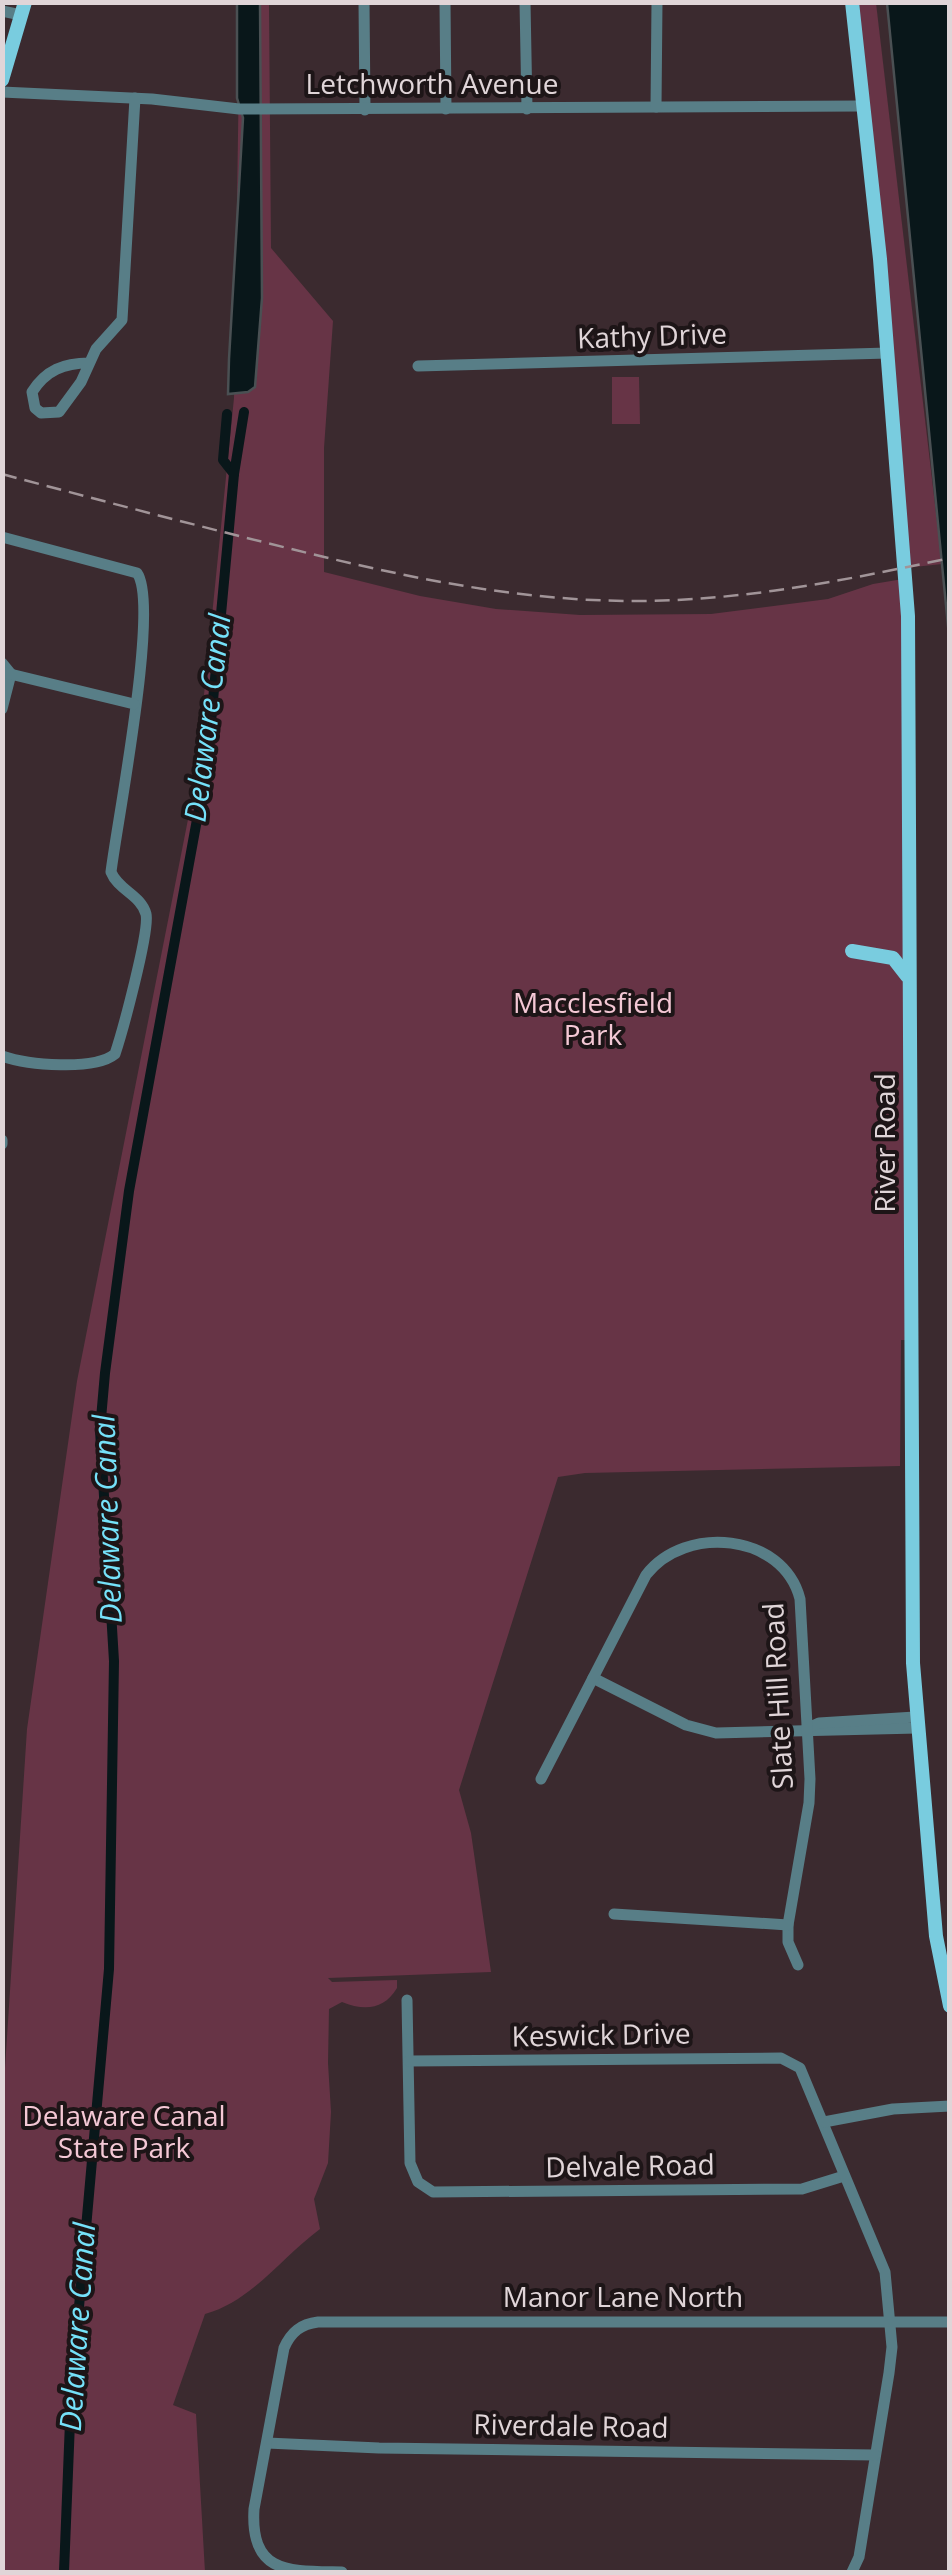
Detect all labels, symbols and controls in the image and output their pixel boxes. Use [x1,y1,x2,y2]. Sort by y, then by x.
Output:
street label: Letchworth Avenue [306,64,558,102]
street label: Kathy Drive [576,313,727,357]
water label: Delaware Canal [173,610,240,824]
park label: Macclesfield Park [513,983,673,1053]
street label: River Road [865,1073,903,1213]
water label: Delaware Canal [82,1413,131,1624]
street label: Slate Hill Road [753,1602,801,1790]
street label: Keswick Drive [511,2013,691,2055]
park label: Delaware Canal State Park [22,2096,226,2166]
street label: Delvale Road [545,2145,715,2185]
water label: Delaware Canal [49,2220,104,2433]
street label: Manor Lane North [503,2277,743,2315]
street label: Riverdale Road [473,2404,669,2446]

